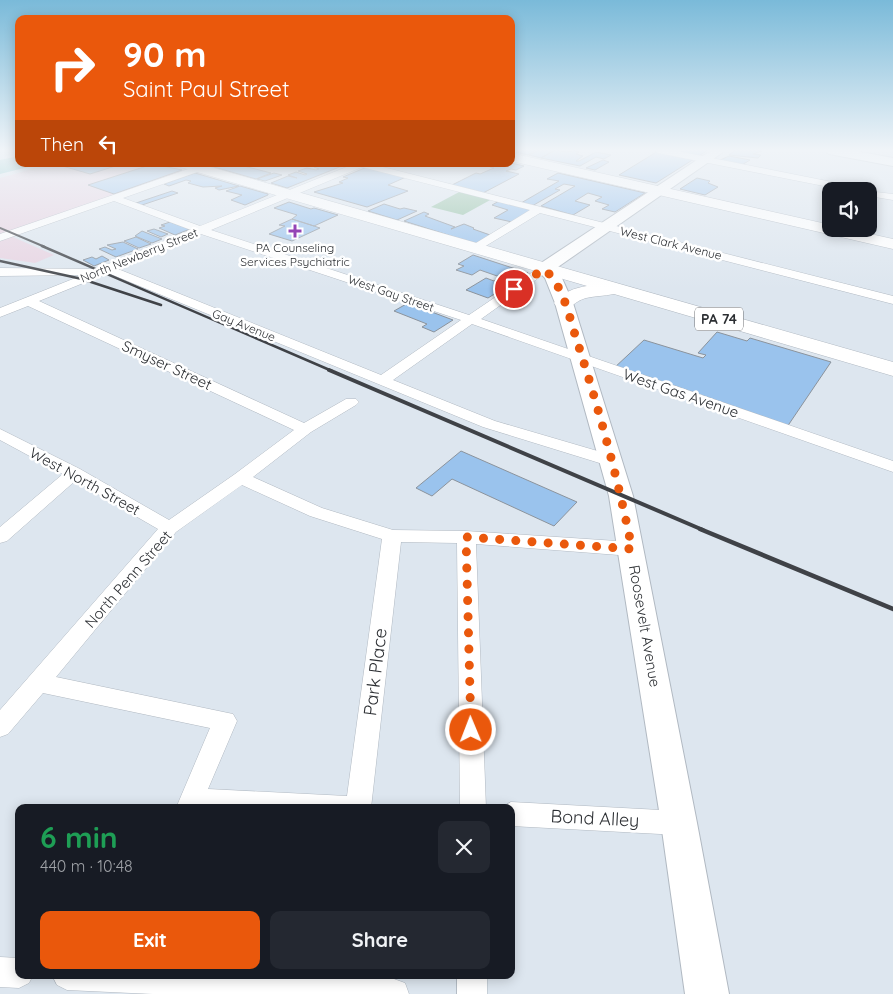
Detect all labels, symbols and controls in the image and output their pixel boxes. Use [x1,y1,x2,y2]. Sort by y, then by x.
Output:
text: 90 m [123,32,206,76]
icon: right [40,35,105,100]
text: Saint Paul Street [123,75,289,103]
icon: left [94,130,122,158]
text: Then [40,132,84,156]
map controls [822,182,877,237]
button: sound [822,182,877,237]
street label: West Clark Avenue [619,223,724,263]
marker: PA Counseling Services Psychiatric [288,224,302,238]
street label: North Newberry Street [78,225,200,285]
place label: PA Counseling Services Psychiatric [240,240,350,269]
pin [493,268,535,310]
street label: West Gay Street [346,271,436,315]
icon: arrive [500,275,528,303]
street label: Gay Avenue [210,306,278,345]
road number: PA 74 [695,308,743,330]
street label: Smyser Street [119,336,215,394]
street label: West Gas Avenue [621,364,741,422]
street label: West North Street [26,443,144,519]
street label: North Penn Street [80,526,176,632]
street label: Roosevelt Avenue [625,563,665,689]
street label: Park Place [358,627,392,717]
position arrow [444,703,496,755]
street label: Bond Alley [550,804,640,832]
text: 6 min [40,818,118,856]
button: close [438,821,490,873]
text: 440 m · 10:48 [40,856,133,876]
button: Exit [40,911,260,969]
button: Share [270,911,490,969]

